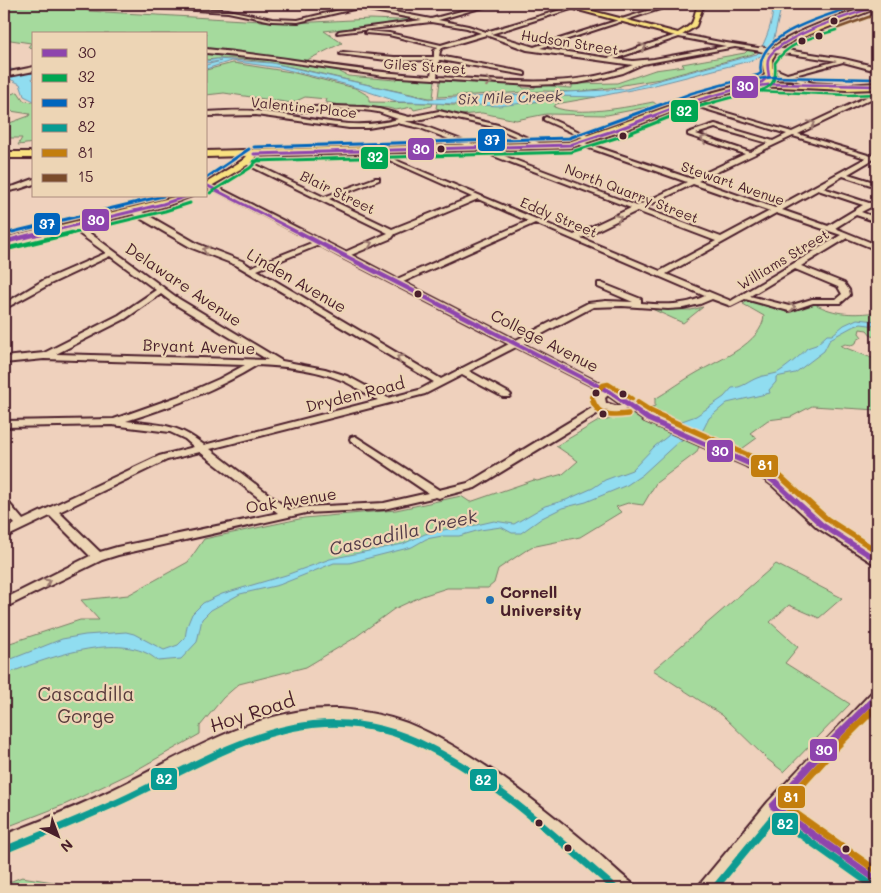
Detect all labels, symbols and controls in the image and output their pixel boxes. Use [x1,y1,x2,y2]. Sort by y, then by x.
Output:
unlabelled marker [829,16,839,26]
street label: Hudson Street [520,25,620,59]
unlabelled marker [814,31,824,41]
legend [32,32,208,198]
unlabelled marker [797,36,807,46]
text: 30 [78,42,96,62]
one-way arrow [639,43,647,53]
street label: Giles Street [383,54,467,78]
text: 32 [78,66,95,86]
line badge: 30 [731,75,759,99]
one-way arrow [485,76,493,87]
text: 30 [736,76,754,95]
water label: Six Mile Creek [457,85,564,109]
text: 37 [78,92,95,112]
street label: Valentine Place [250,92,358,122]
line badge: 32 [670,99,699,123]
text: 32 [676,101,692,120]
text: 82 [78,116,95,136]
one-way arrow [807,120,816,130]
line badge: 37 [477,128,506,152]
text: 37 [484,130,500,149]
unlabelled marker [618,131,628,141]
one-way arrow [700,135,709,145]
line badge: 30 [407,137,435,161]
text: 30 [412,139,430,158]
text: 81 [78,142,94,162]
unlabelled marker [436,144,446,154]
line badge: 32 [360,146,389,170]
text: 32 [367,147,383,166]
street label: Stewart Avenue [679,156,787,210]
street label: North Quarry Street [562,159,702,227]
text: 15 [78,166,93,186]
street label: Blair Street [297,166,379,218]
street label: Eddy Street [517,192,601,242]
line badge: 30 [81,208,110,232]
text: 30 [87,210,105,229]
line badge: 37 [33,212,61,236]
text: 37 [39,214,55,233]
one-way arrow [613,214,622,224]
street label: Williams Street [734,224,832,294]
street label: Delaware Avenue [122,237,246,331]
one-way arrow [364,240,373,251]
street label: Linden Avenue [243,243,351,317]
one-way arrow [202,246,211,256]
unlabelled marker [413,289,423,299]
one-way arrow [788,302,796,313]
street label: College Avenue [487,304,603,376]
street label: Bryant Avenue [142,334,256,358]
one-way arrow [396,354,405,364]
street label: Dryden Road [303,372,407,416]
unlabelled marker [591,388,601,398]
unlabelled marker [618,389,628,399]
unlabelled marker [598,409,608,419]
line badge: 30 [706,439,734,463]
text: 30 [711,441,729,460]
line badge: 81 [750,454,779,478]
text: 81 [758,455,772,474]
street label: Oak Avenue [244,482,338,518]
water label: Cascadilla Creek [327,503,480,561]
one-way arrow [42,578,51,588]
place label: Cornell University [500,581,582,620]
marker: Cornell University [484,594,496,606]
park label: Cascadilla Gorge [38,681,134,728]
street label: Hoy Road [206,686,298,738]
line badge: 30 [809,738,838,762]
text: 30 [815,740,833,759]
line badge: 82 [150,767,178,791]
line badge: 82 [469,768,498,792]
text: 82 [156,769,172,788]
text: 82 [475,770,491,789]
line badge: 81 [777,785,806,809]
text: 81 [784,787,798,806]
north arrow [32,810,82,860]
line badge: 82 [771,812,799,836]
text: 82 [777,814,793,833]
unlabelled marker [534,818,544,828]
text: N [57,835,77,857]
unlabelled marker [563,843,573,853]
unlabelled marker [841,844,851,854]

